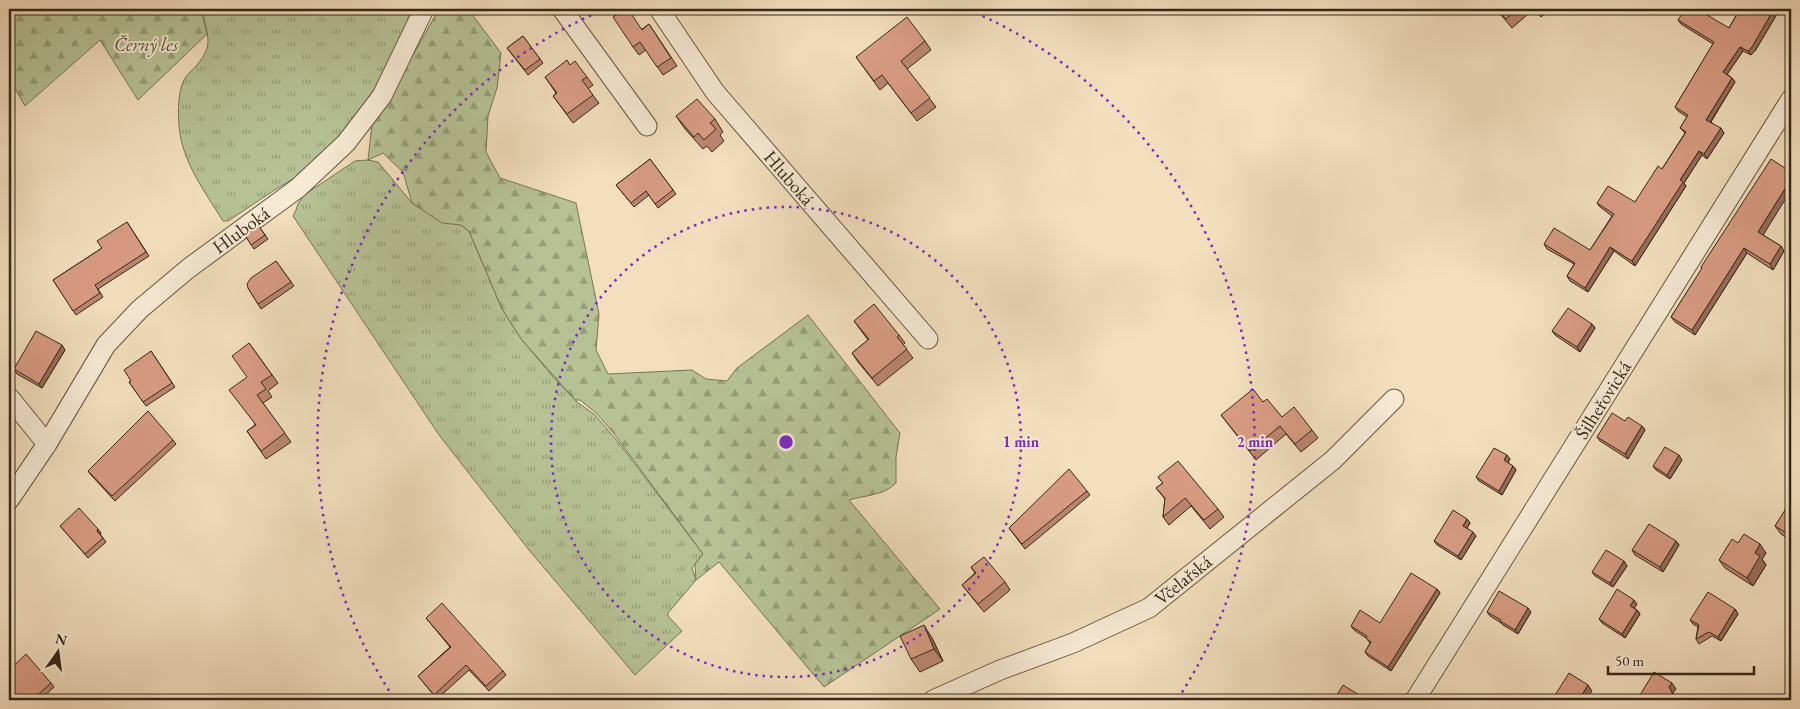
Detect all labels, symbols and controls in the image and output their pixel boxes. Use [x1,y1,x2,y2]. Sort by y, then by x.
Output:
park label: Černý les [114,32,179,57]
street label: Hluboká [758,145,820,211]
street label: Hluboká [207,200,275,259]
street label: Šilheřovická [1569,356,1637,444]
text: 1 min [1003,432,1040,451]
text: 2 min [1237,432,1274,451]
centre of rings [777,433,795,451]
street label: Včelařská [1149,549,1217,611]
north arrow [32,626,82,676]
text: N [53,629,69,650]
scale bar [1608,644,1754,676]
text: 50 m [1615,651,1644,670]

